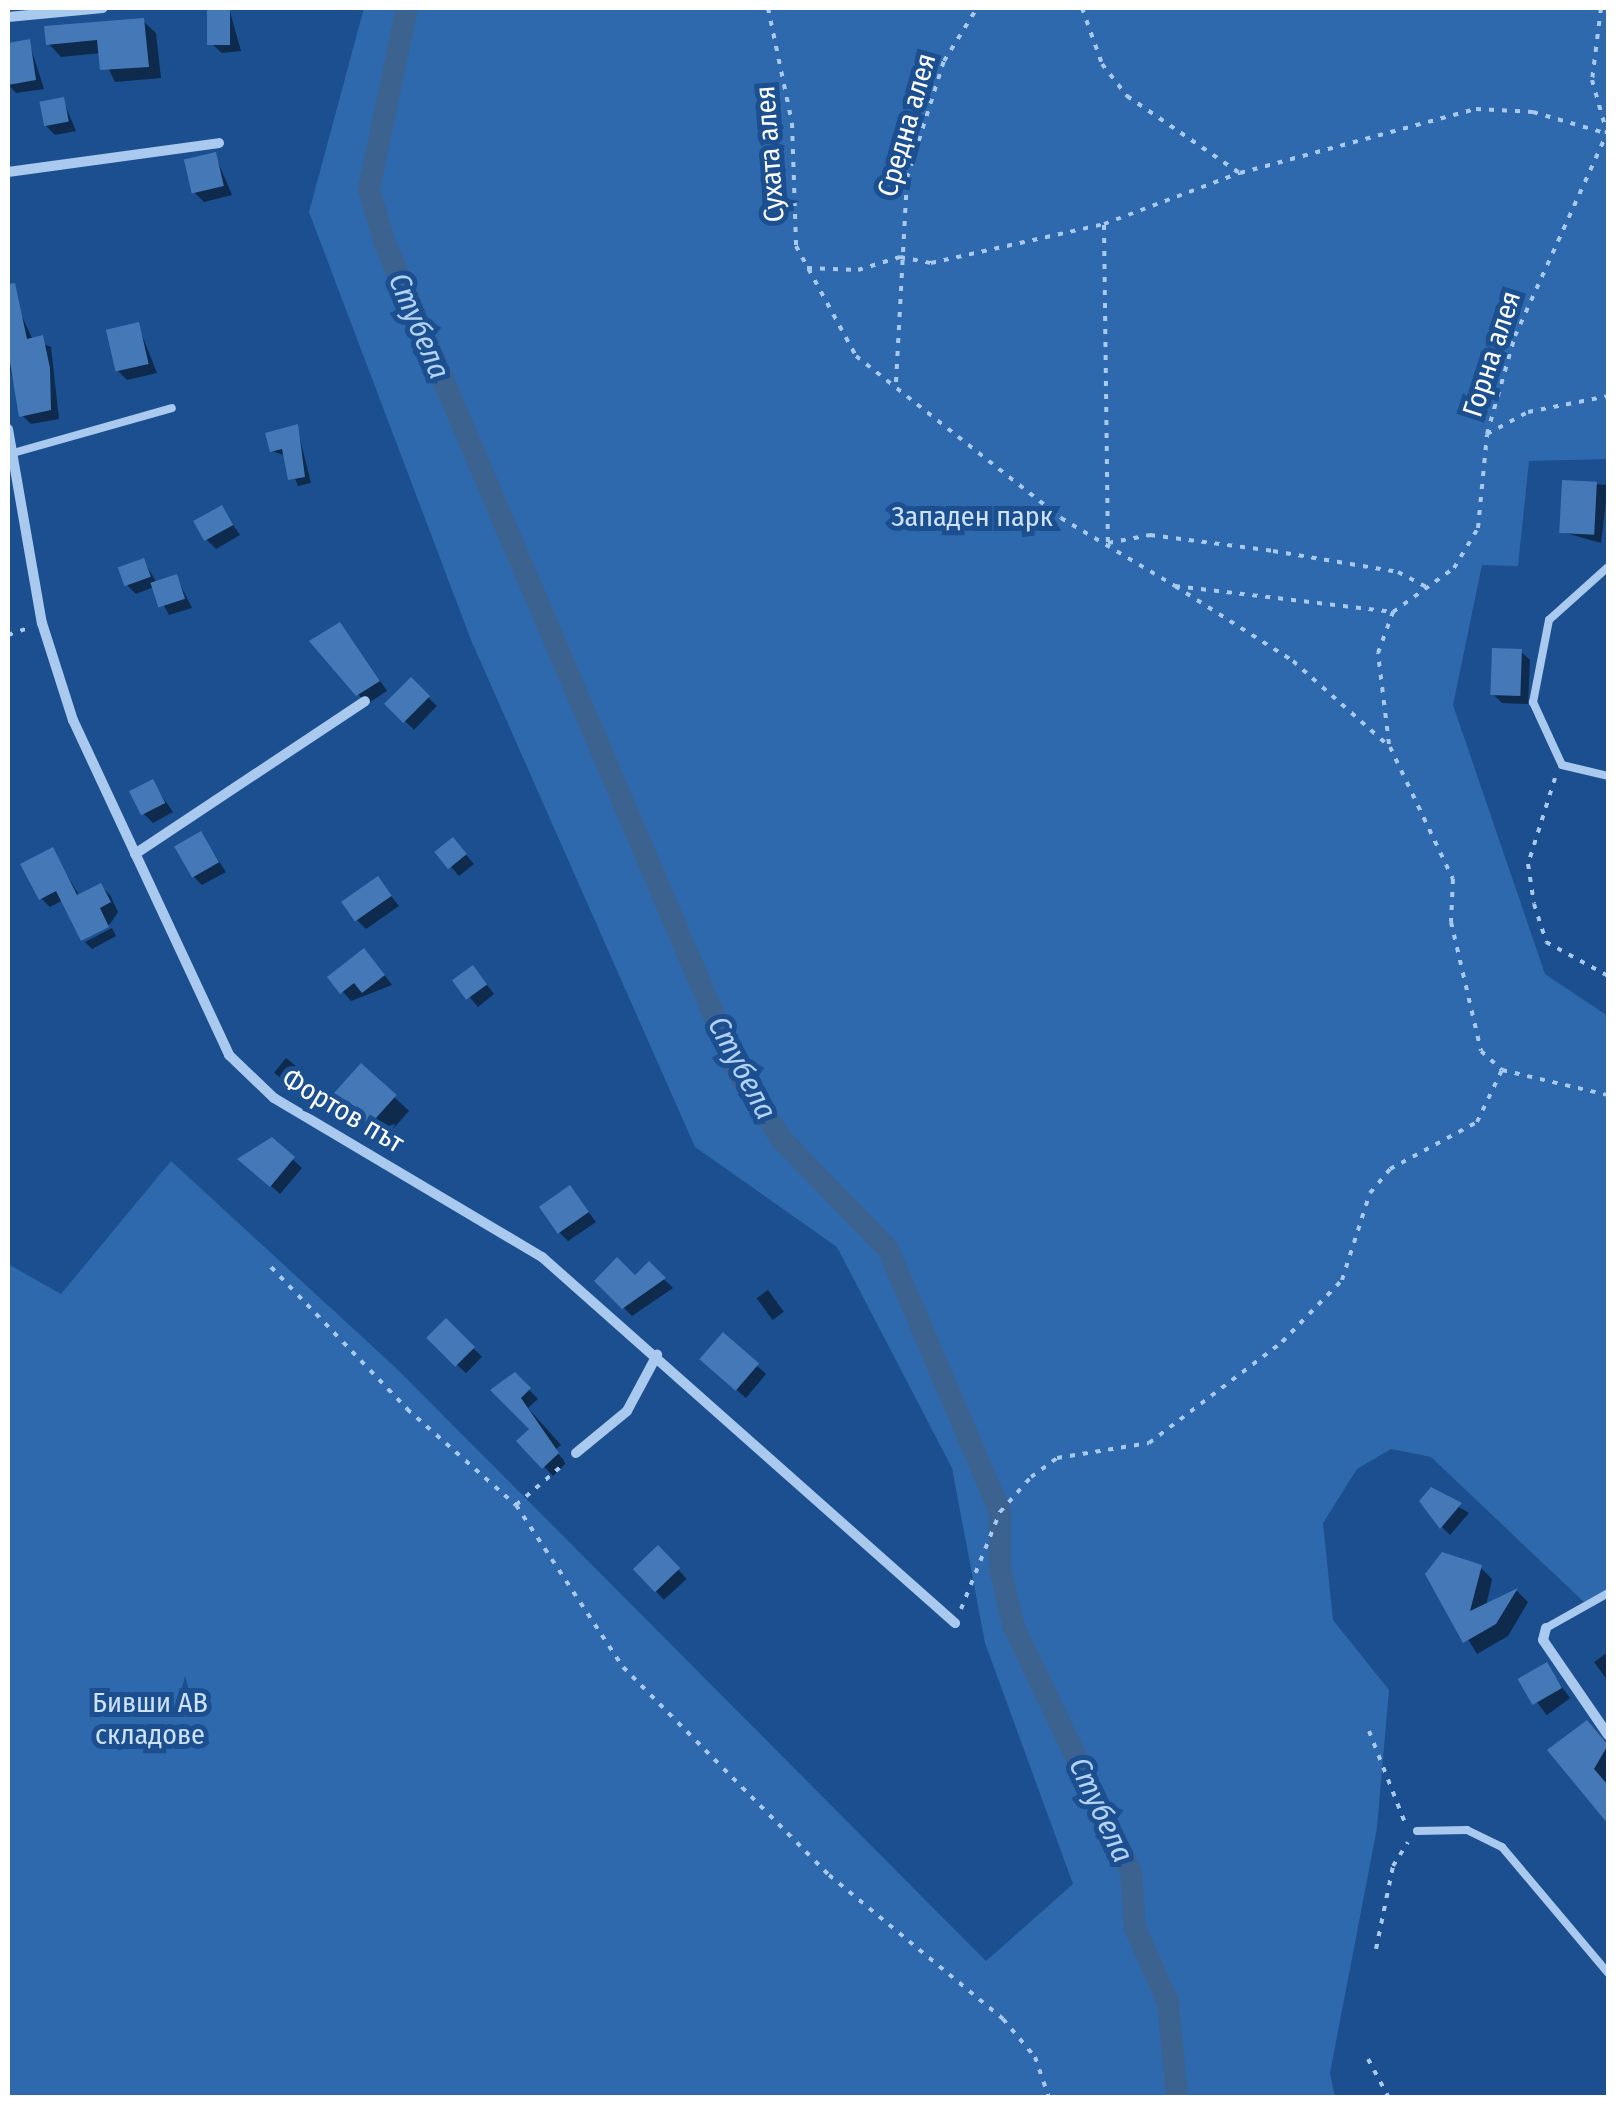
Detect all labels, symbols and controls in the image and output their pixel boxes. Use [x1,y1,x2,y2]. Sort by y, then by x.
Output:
street label: Средна алея [871,49,943,201]
street label: Сухата алея [748,85,792,223]
water label: Стубела [381,268,457,384]
street label: Горна алея [1456,287,1528,421]
park label: Западен парк [891,500,1053,534]
water label: Стубела [700,1010,784,1126]
street label: Фортов път [276,1062,410,1160]
park label: Бивши АВ складове [92,1686,208,1752]
water label: Стубела [1061,1752,1141,1868]

